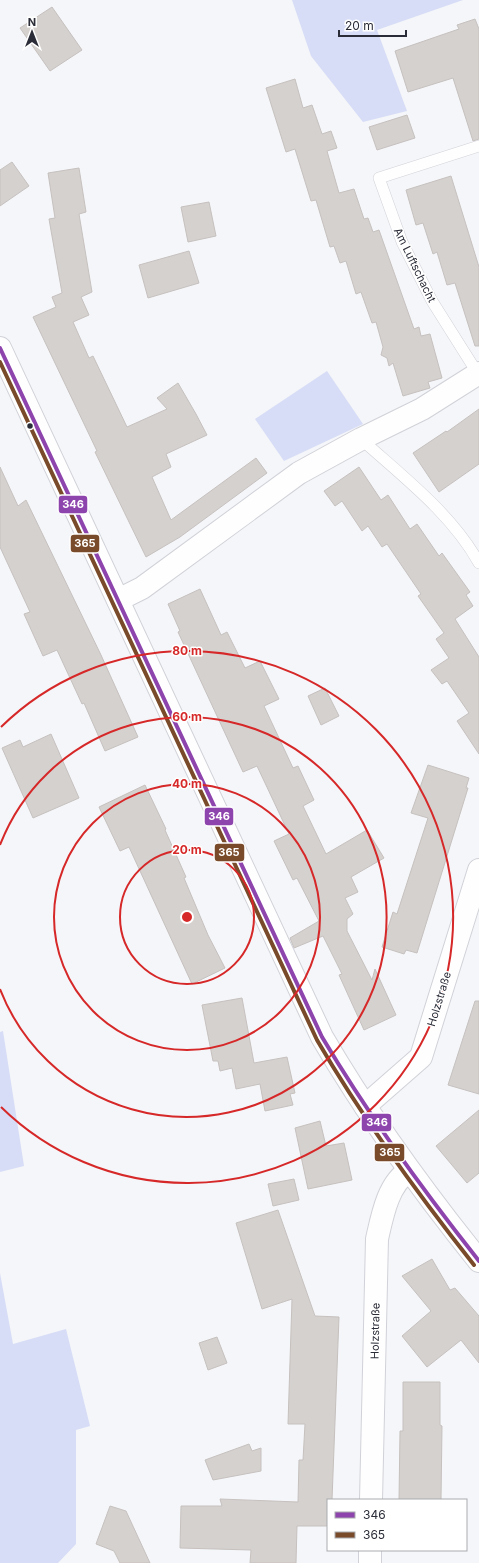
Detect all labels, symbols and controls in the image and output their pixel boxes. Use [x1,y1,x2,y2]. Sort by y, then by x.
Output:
north arrow [12,12,52,52]
scale bar [339,12,406,38]
text: N [28,15,36,29]
text: 20 m [345,18,374,33]
street label: Am Luftschacht [391,225,439,305]
unlabelled marker [25,421,35,431]
line badge: 346 [58,495,88,514]
text: 346 [62,497,84,511]
line badge: 365 [70,534,100,553]
text: 365 [74,536,96,550]
text: 80 m [172,643,202,658]
text: 60 m [172,709,202,724]
text: 40 m [172,776,202,791]
line badge: 346 [204,807,234,826]
text: 346 [208,809,230,823]
text: 20 m [172,842,202,857]
line badge: 365 [214,843,245,862]
text: 365 [218,845,240,859]
centre of rings [180,910,194,924]
street label: Holzstraße [424,970,454,1028]
line badge: 346 [361,1113,392,1132]
text: 346 [366,1115,388,1129]
line badge: 365 [374,1143,405,1162]
text: 365 [379,1145,401,1159]
street label: Holzstraße [368,1303,382,1359]
legend [327,1499,467,1551]
text: 346 [363,1507,386,1522]
text: 365 [363,1527,385,1542]

